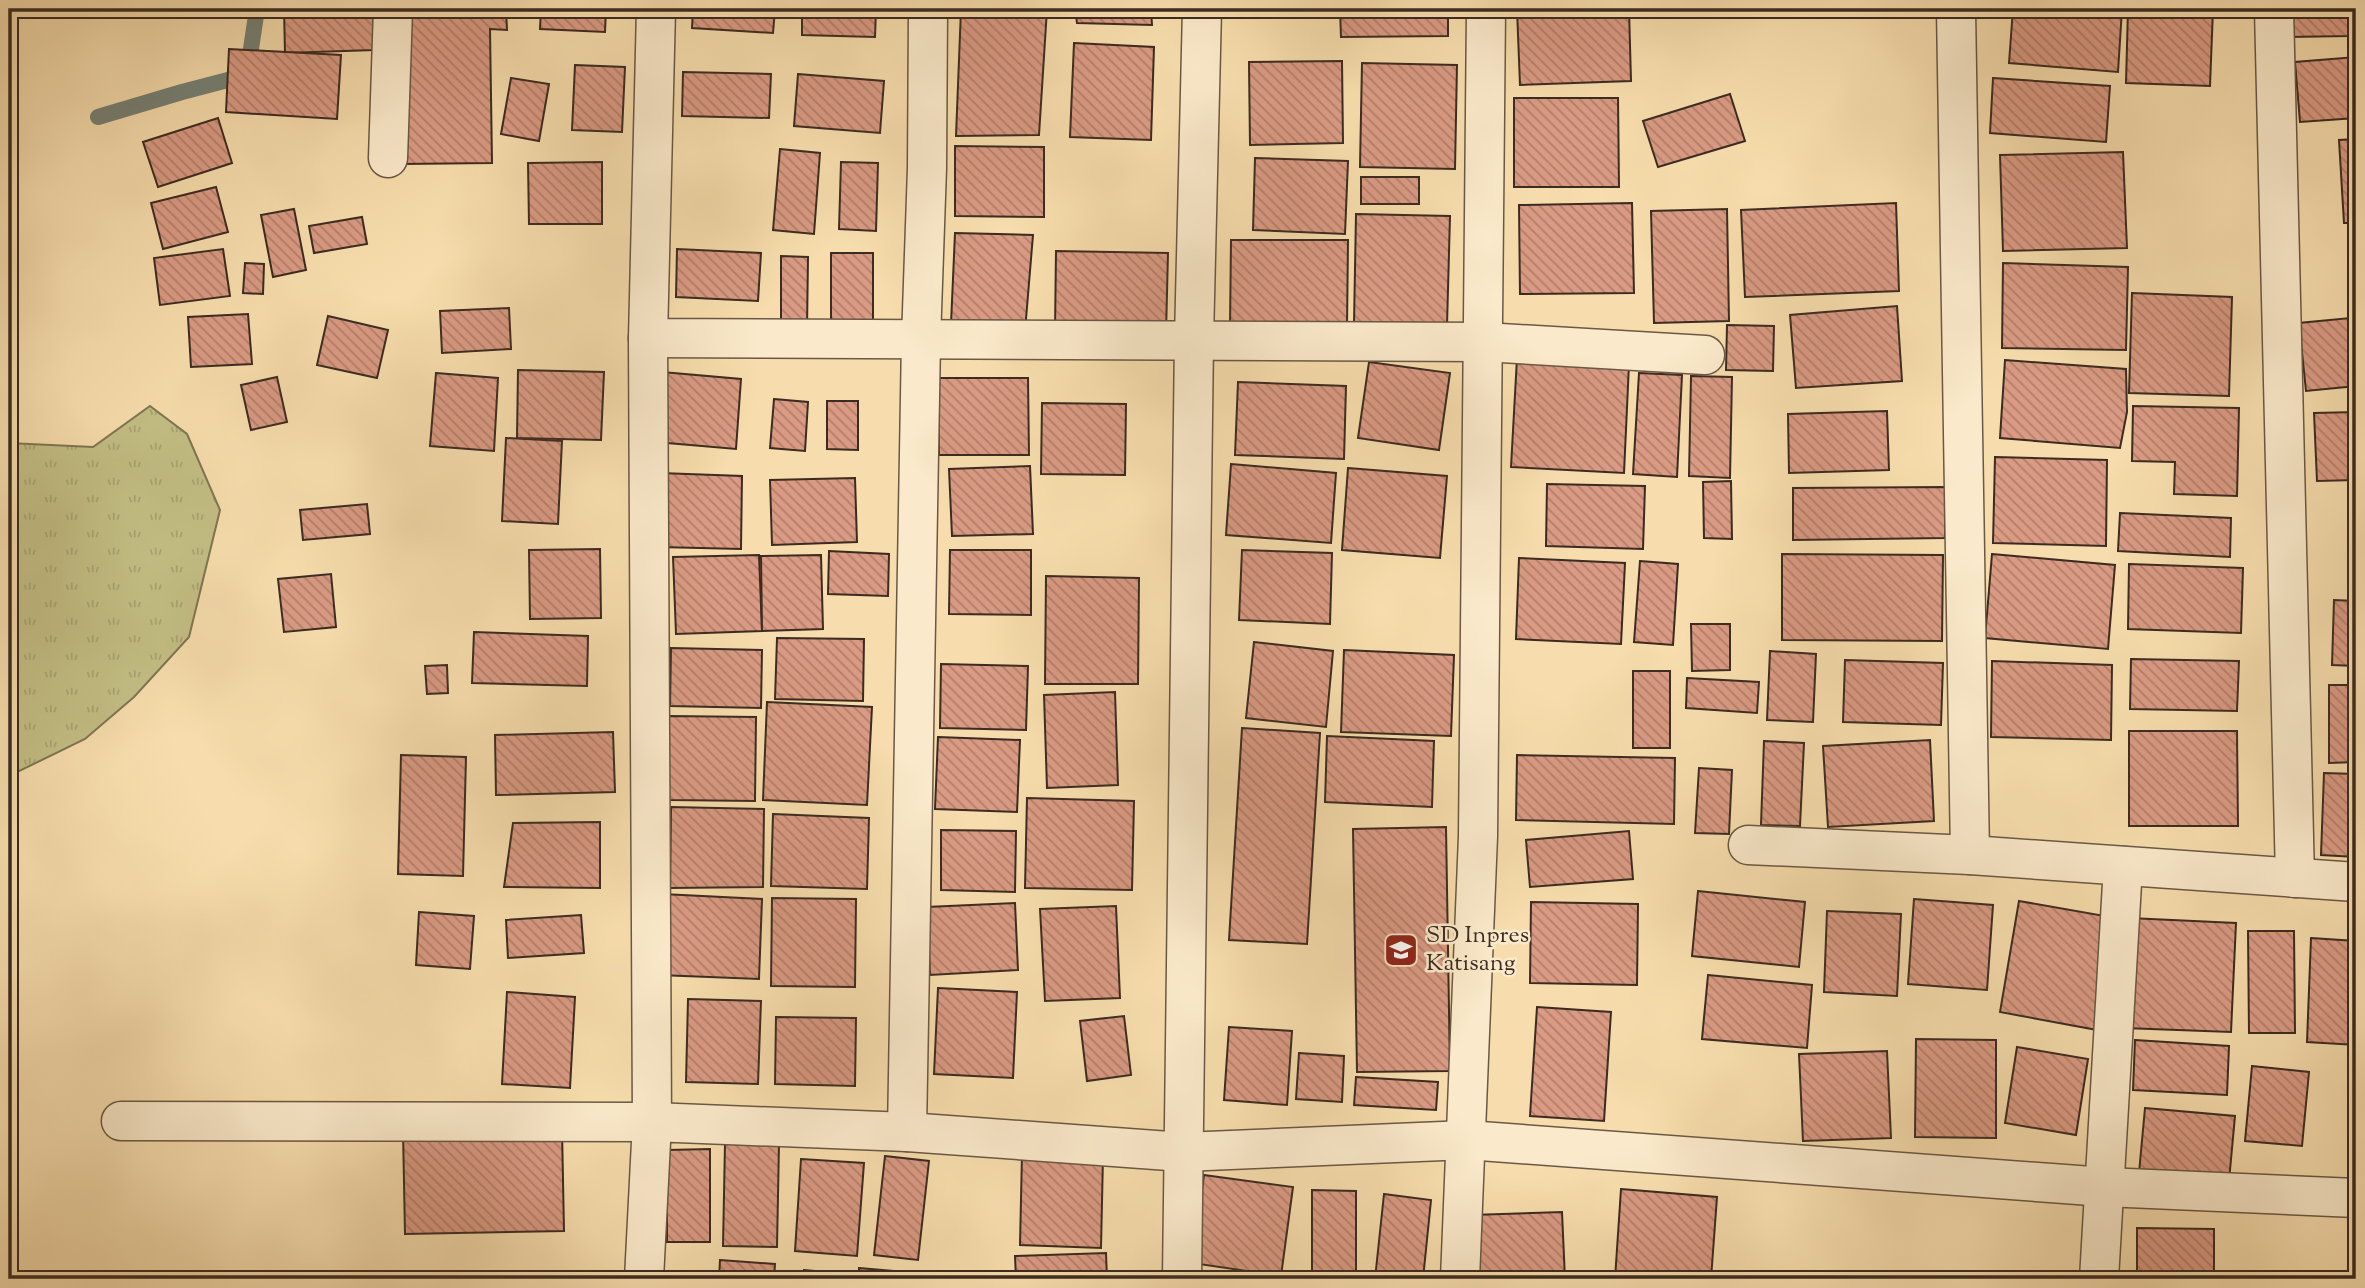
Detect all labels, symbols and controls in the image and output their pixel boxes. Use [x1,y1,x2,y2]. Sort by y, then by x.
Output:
place label: SD Inpres Katisang [1426,919,1529,981]
school or university icon: SD Inpres Katisang [1382,931,1420,969]

